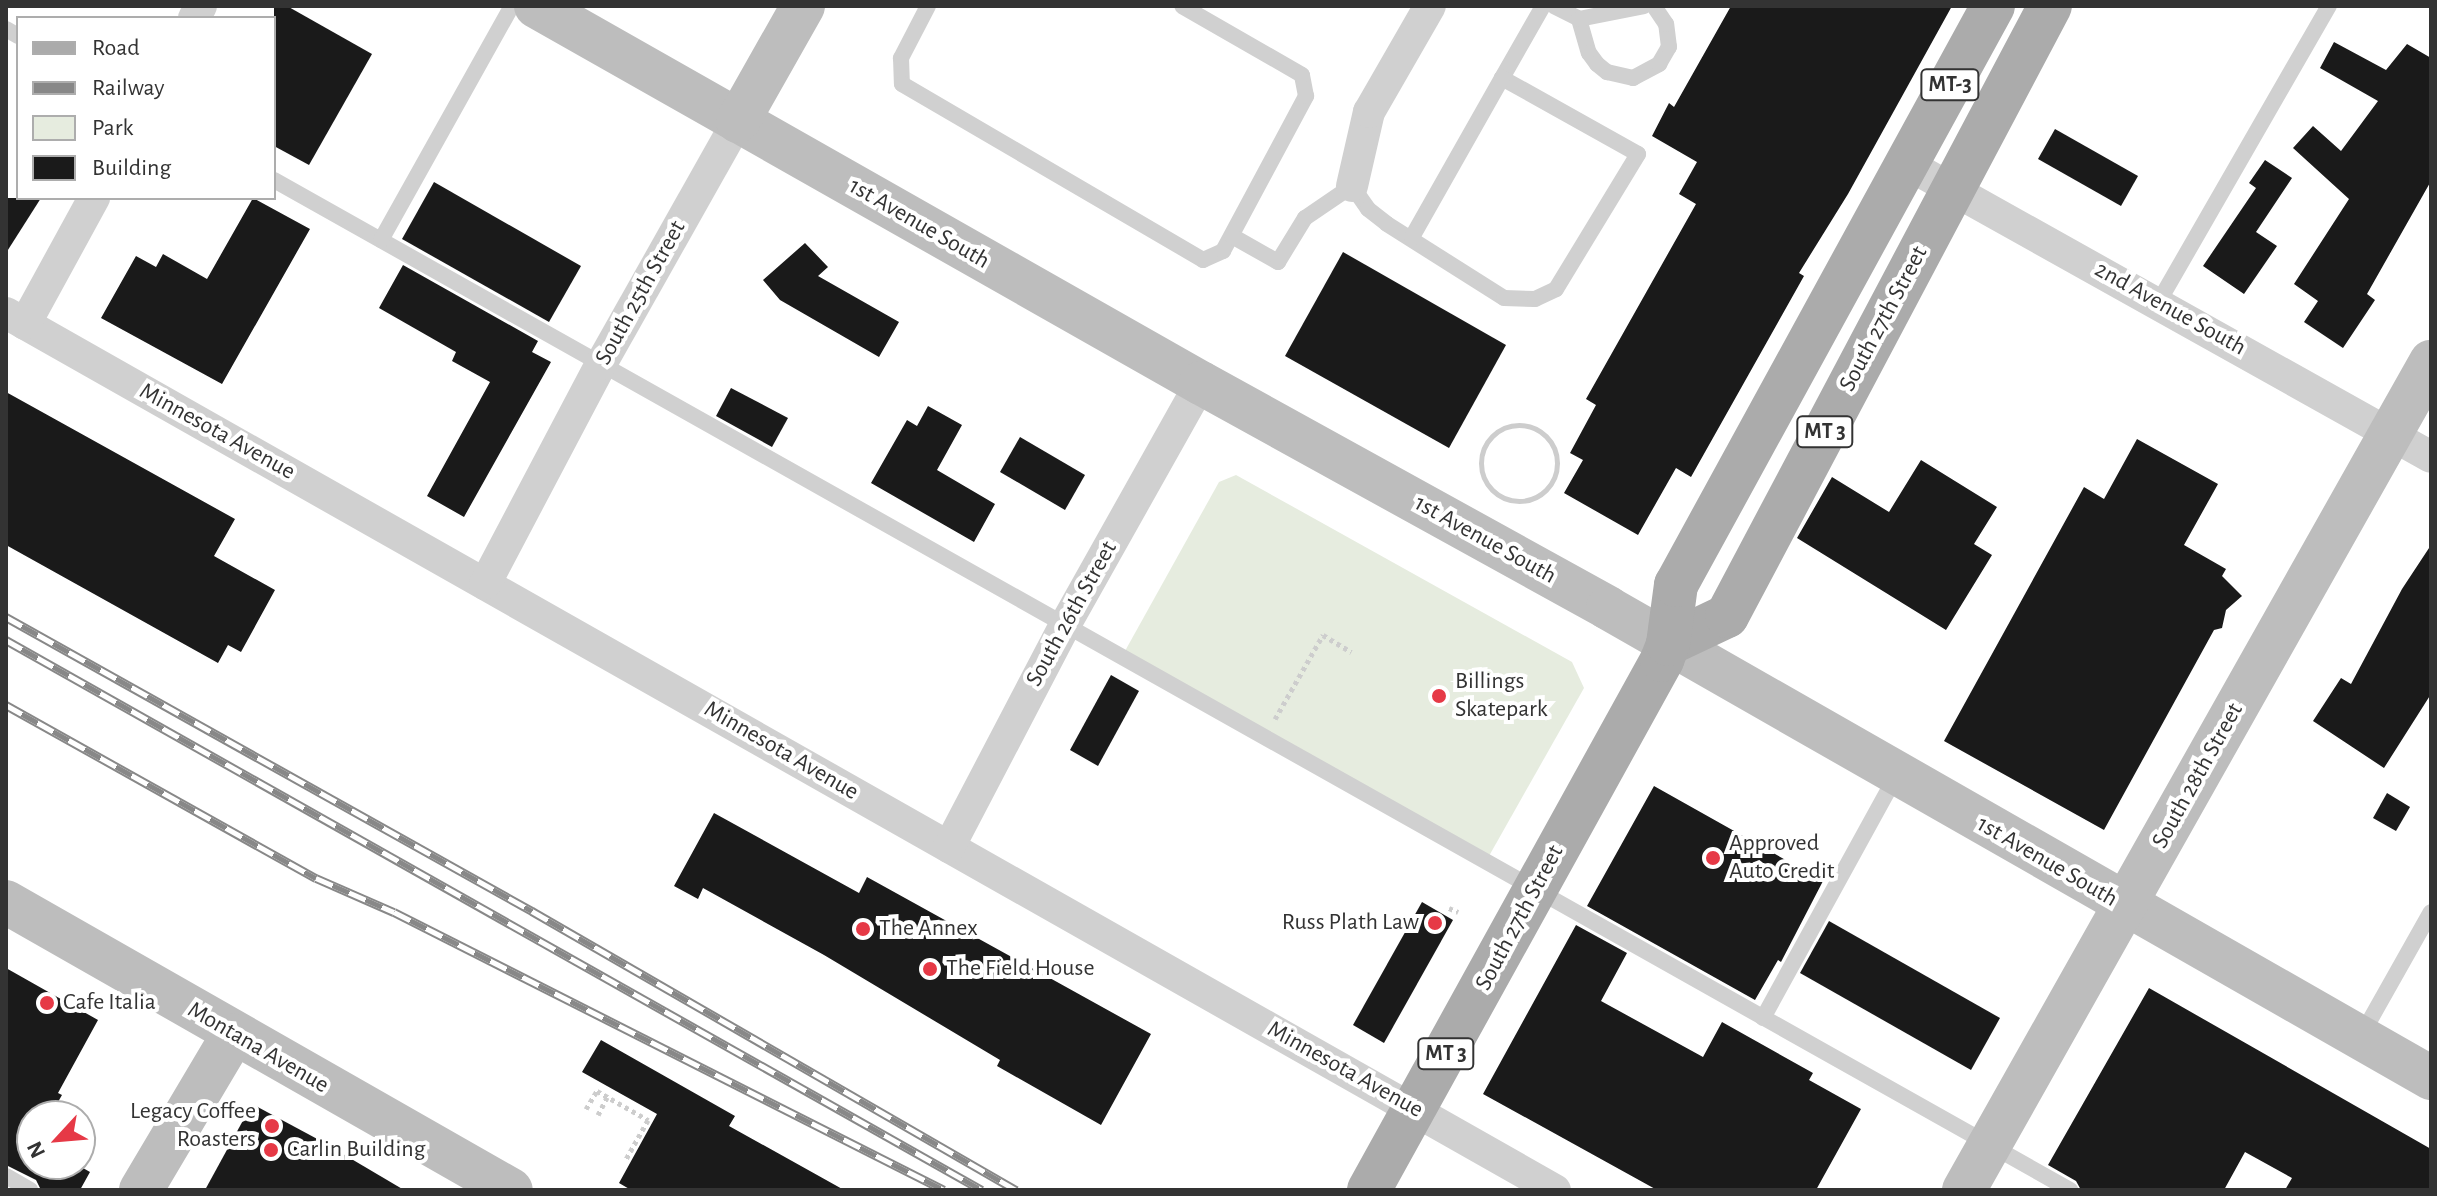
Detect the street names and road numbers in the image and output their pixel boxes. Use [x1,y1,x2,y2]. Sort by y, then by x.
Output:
road number: MT-3 [1920,67,1980,103]
street label: 1st Avenue South [844,172,994,276]
street label: South 25th Street [589,216,693,370]
street label: South 27th Street [1834,241,1934,397]
street label: 2nd Avenue South [2089,256,2251,362]
street label: Minnesota Avenue [134,377,300,487]
road number: MT 3 [1795,414,1855,450]
street label: 1st Avenue South [1409,489,1561,591]
street label: South 26th Street [1020,536,1124,692]
street label: Minnesota Avenue [699,695,863,807]
street label: South 28th Street [2146,698,2250,854]
street label: 1st Avenue South [1972,810,2122,914]
street label: South 27th Street [1470,840,1570,996]
street label: Montana Avenue [182,996,334,1100]
street label: Minnesota Avenue [1262,1015,1428,1125]
road number: MT 3 [1416,1036,1476,1072]

